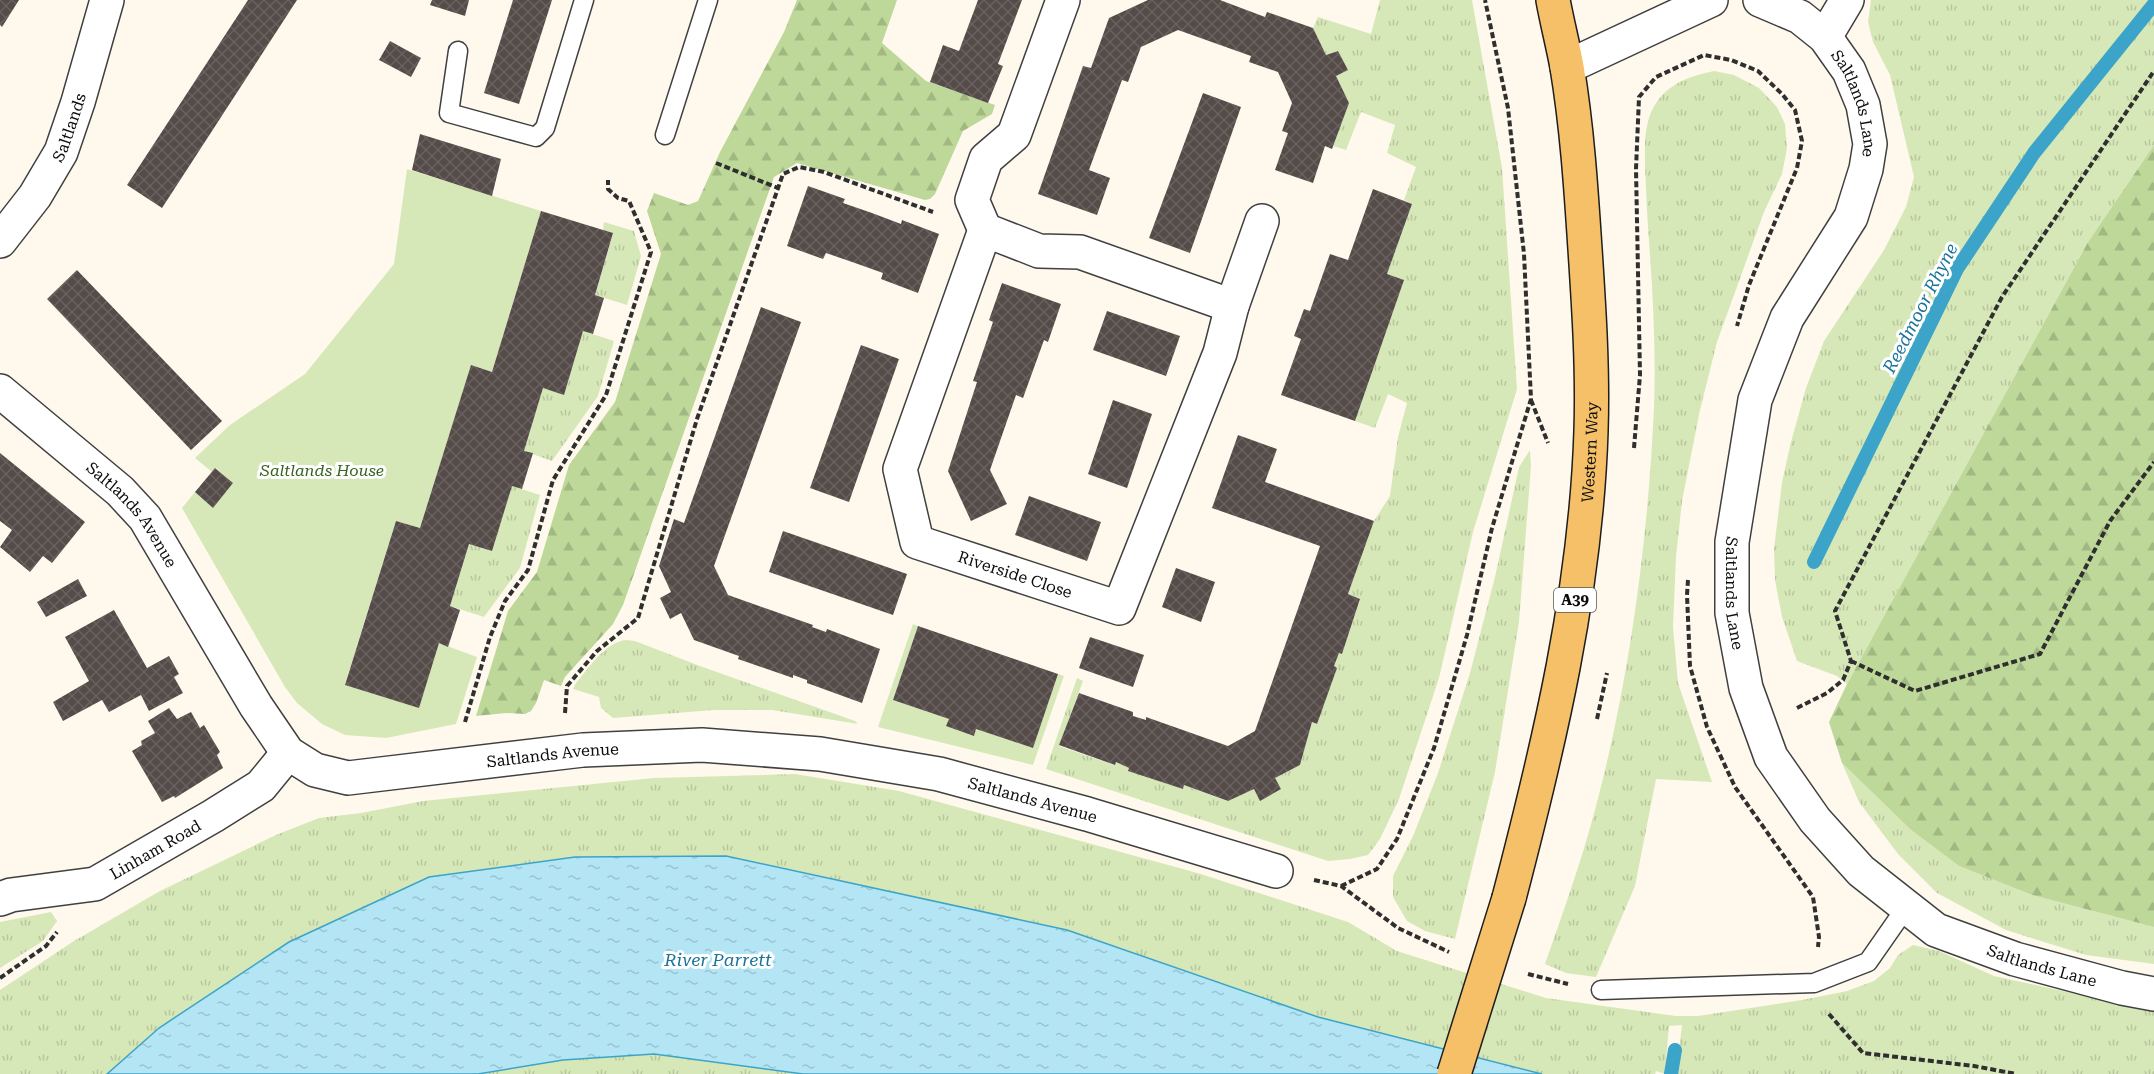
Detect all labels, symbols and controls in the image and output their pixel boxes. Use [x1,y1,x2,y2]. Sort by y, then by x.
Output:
street label: Saltlands Lane [1827,46,1880,159]
street label: Saltlands [48,91,90,165]
water label: Reedmoor Rhyne [1878,240,1962,377]
street label: Western Way [1577,401,1601,503]
street label: Saltlands Avenue [83,458,182,571]
park label: Saltlands House [259,461,384,480]
street label: Saltlands Lane [1722,535,1748,652]
street label: Riverside Close [956,547,1075,602]
road number: A39 [1554,588,1596,612]
street label: Saltlands Avenue [485,739,619,771]
street label: Saltlands Avenue [966,773,1100,826]
street label: Linham Road [106,816,204,883]
street label: Saltlands Lane [1984,940,2099,990]
water label: River Parrett [663,949,772,970]

